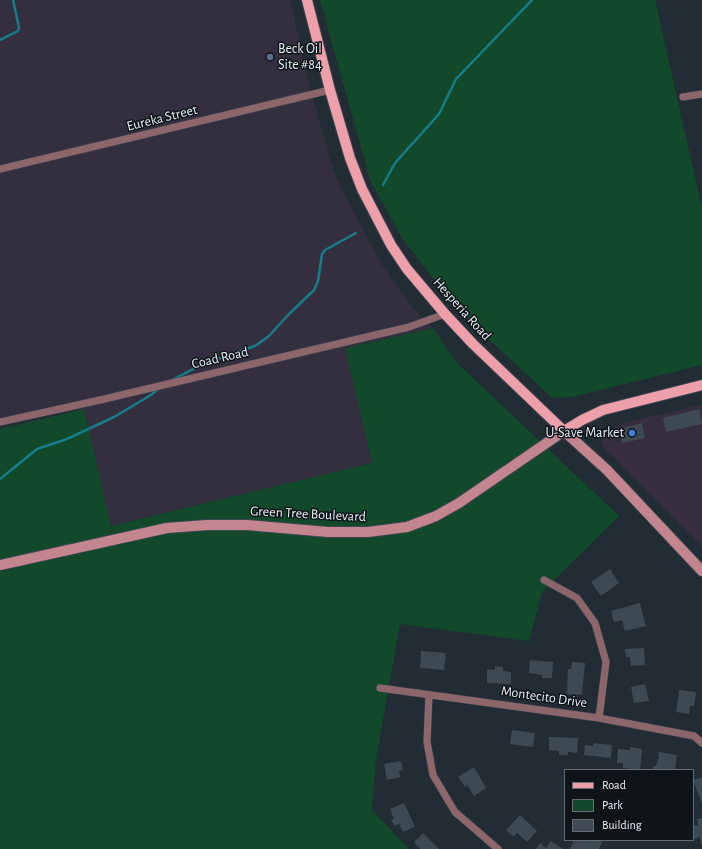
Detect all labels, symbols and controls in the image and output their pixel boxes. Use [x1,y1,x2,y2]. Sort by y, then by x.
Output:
place label: Beck Oil Site #84 [278,41,322,74]
marker: Beck Oil Site #84 [265,52,275,62]
street label: Eureka Street [125,101,199,135]
street label: Hesperia Road [429,274,495,344]
street label: Coad Road [190,343,250,373]
place label: U-Save Market [545,425,624,441]
marker: U-Save Market [627,428,637,438]
street label: Green Tree Boulevard [250,503,366,525]
street label: Montecito Drive [500,683,588,711]
legend [564,769,694,841]
text: Road [602,779,626,791]
text: Park [602,799,623,811]
text: Building [602,819,642,831]

